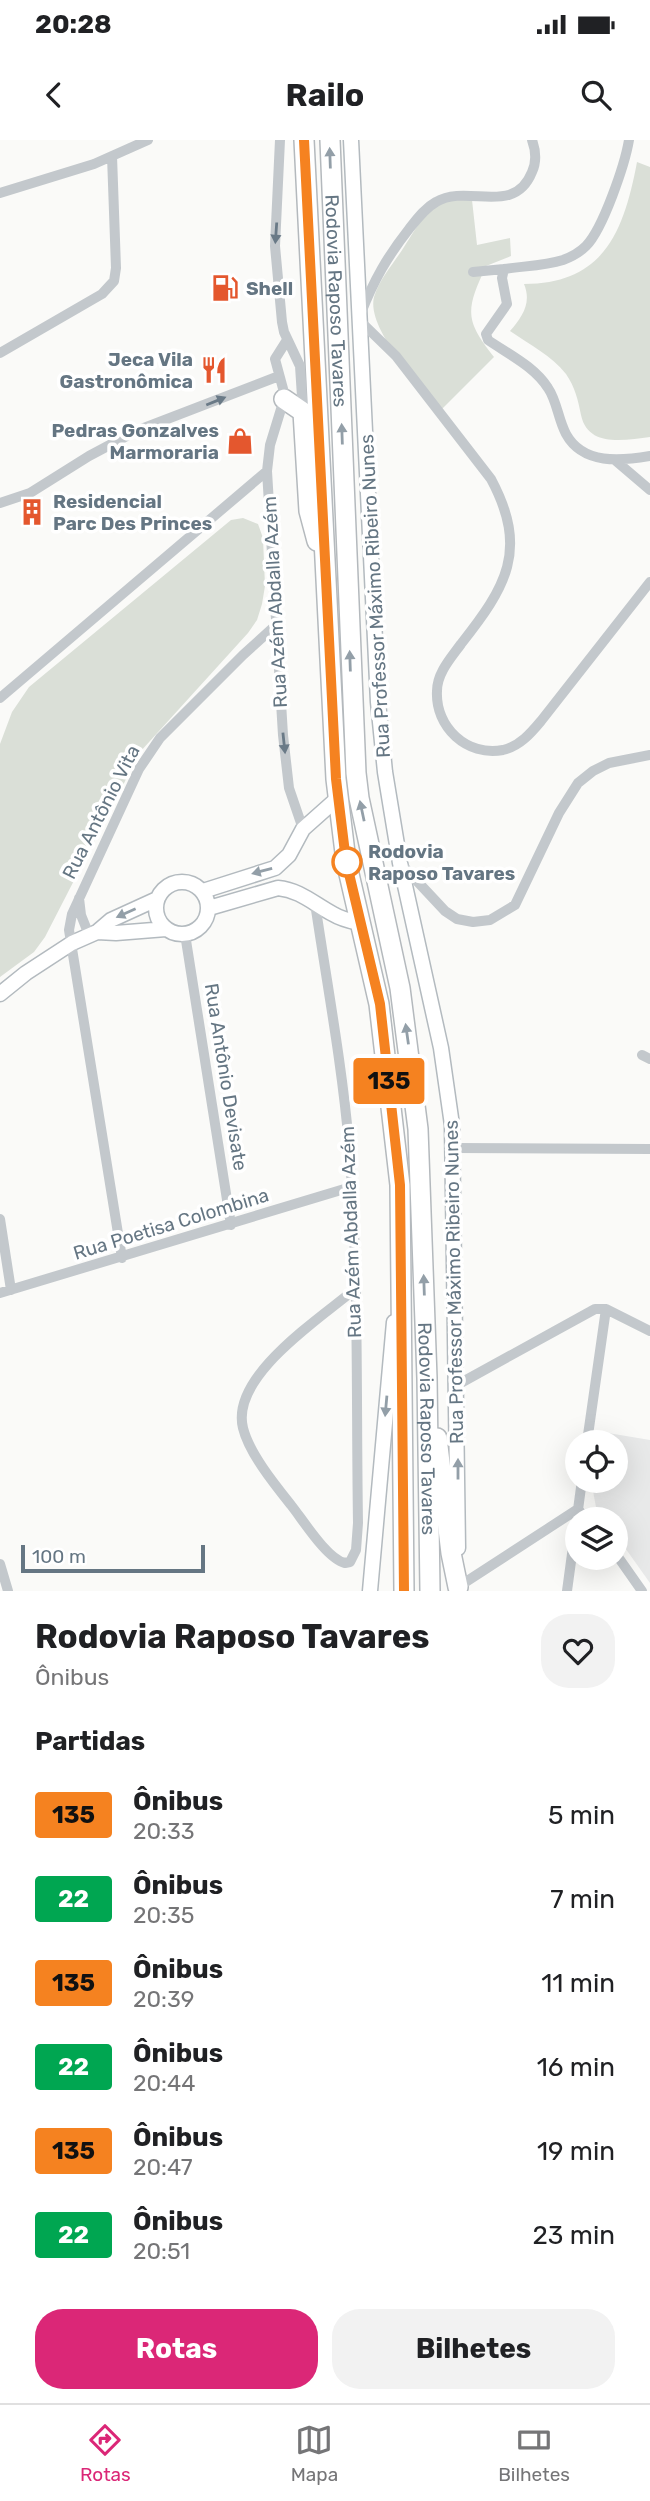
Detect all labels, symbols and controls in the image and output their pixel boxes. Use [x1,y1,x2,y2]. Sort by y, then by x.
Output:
text: 20:28 [35,9,112,40]
icon: back [35,76,73,114]
text: Railo [286,76,364,114]
icon: search [577,76,615,114]
one-way arrow [325,147,336,169]
street label: Rodovia Raposo Tavares [321,194,352,408]
one-way arrow [270,222,281,244]
fuel station icon: Shell [210,273,240,303]
place label: Shell [246,277,293,300]
place label: Jeca Vila Gastronômica [60,348,193,393]
restaurant icon: Jeca Vila Gastronômica [199,355,229,385]
one-way arrow [205,395,226,406]
place label: Pedras Gonzalves Marmoraria [51,419,219,464]
one-way arrow [336,423,347,445]
shop icon: Pedras Gonzalves Marmoraria [225,426,255,456]
street label: Rua Professor Máximo Ribeiro Nunes [355,434,395,758]
place label: Residencial Parc Des Princes [53,490,212,535]
street label: Rua Azém Abdalla Azém [258,496,292,708]
building icon: Residencial Parc Des Princes [17,497,47,527]
one-way arrow [345,650,356,672]
one-way arrow [279,732,290,754]
street label: Rua Antônio Vita [57,741,145,883]
one-way arrow [356,800,367,822]
place label: Rodovia Raposo Tavares [368,840,515,885]
marker: Rodovia Raposo Tavares [332,847,362,877]
one-way arrow [251,867,272,877]
one-way arrow [116,907,136,919]
street label: Rua Antônio Devisate [200,982,252,1172]
one-way arrow [401,1023,412,1045]
line badge: 135 [349,1058,429,1104]
text: 135 [367,1067,411,1095]
street label: Rua Professor Máximo Ribeiro Nunes [440,1120,468,1444]
street label: Rua Azém Abdalla Azém [336,1126,366,1338]
street label: Rua Poetisa Colombina [70,1183,272,1265]
one-way arrow [418,1274,429,1296]
street label: Rodovia Raposo Tavares [413,1322,441,1535]
one-way arrow [380,1395,391,1417]
map controls [565,1430,628,1570]
button: locate [565,1430,628,1493]
one-way arrow [452,1458,463,1480]
button: layers [565,1507,628,1570]
scale bar [21,1542,205,1574]
text: 100 m [32,1545,86,1568]
button: heart [541,1614,615,1688]
text: Rodovia Raposo Tavares [35,1617,430,1656]
text: Ônibus [35,1663,109,1691]
text: Partidas [35,1726,145,1757]
text: Ônibus [133,1786,223,1817]
text: 5 min [548,1800,615,1831]
text: 135 [52,1801,95,1829]
text: 20:33 [133,1817,195,1845]
text: Ônibus [133,1870,223,1901]
text: 7 min [550,1884,615,1915]
text: 22 [58,1885,89,1913]
text: 20:35 [133,1901,194,1929]
text: Ônibus [133,1954,223,1985]
text: 11 min [541,1968,615,1999]
text: 135 [52,1969,95,1997]
text: 20:39 [133,1985,194,2013]
text: Ônibus [133,2038,223,2069]
text: 16 min [537,2052,615,2083]
text: 22 [58,2053,89,2081]
text: 20:44 [133,2069,196,2097]
text: Ônibus [133,2122,223,2153]
text: 19 min [537,2136,615,2167]
text: 135 [52,2137,95,2165]
text: 20:47 [133,2153,193,2181]
text: Ônibus [133,2206,223,2237]
text: 23 min [533,2220,615,2251]
text: 22 [58,2221,89,2249]
text: 20:51 [133,2237,190,2265]
button: Rotas [35,2309,318,2389]
button: Bilhetes [332,2309,615,2389]
tab: Rotas [80,2421,131,2486]
tab: Mapa [291,2421,338,2486]
tab: Bilhetes [498,2421,570,2486]

